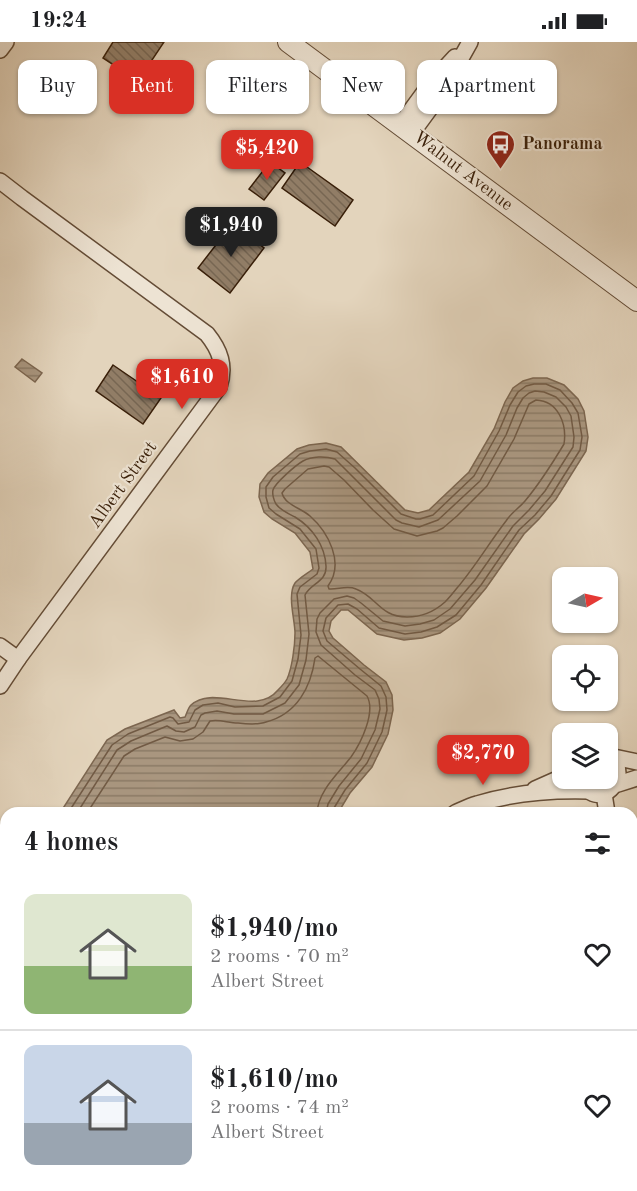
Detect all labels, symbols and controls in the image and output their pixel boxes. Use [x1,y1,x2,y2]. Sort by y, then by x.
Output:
text: 19:24 [30,10,87,32]
chip: Buy [18,60,97,114]
chip: Rent [109,60,194,114]
chip: Filters [206,60,309,114]
chip: New [321,60,405,114]
chip: Apartment [417,60,557,114]
street label: Walnut Avenue [410,128,516,214]
bus stop icon: Panorama [485,128,517,170]
pin: $5,420 [218,130,316,181]
place label: Panorama [522,135,603,153]
text: $5,420 [235,139,299,159]
pin: $1,940 [182,207,280,258]
text: $1,940 [199,216,263,236]
pin: $1,610 [133,359,231,410]
text: $1,610 [150,368,214,388]
street label: Albert Street [86,438,160,532]
north arrow [552,567,618,633]
map controls [552,567,618,789]
button: locate [552,645,618,711]
button: layers [552,723,618,789]
pin: $2,770 [434,735,532,786]
text: $2,770 [451,744,515,764]
icon: filters [581,827,614,860]
text: 4 homes [24,830,118,856]
text: $1,940/mo [210,916,338,942]
icon: home [72,918,144,990]
icon: heart [581,938,614,971]
text: 2 rooms · 70 m² [210,947,349,967]
text: Albert Street [210,972,324,992]
text: $1,610/mo [210,1067,338,1093]
icon: home [72,1069,144,1141]
icon: heart [581,1089,614,1122]
text: 2 rooms · 74 m² [210,1098,349,1118]
text: Albert Street [210,1123,324,1143]

